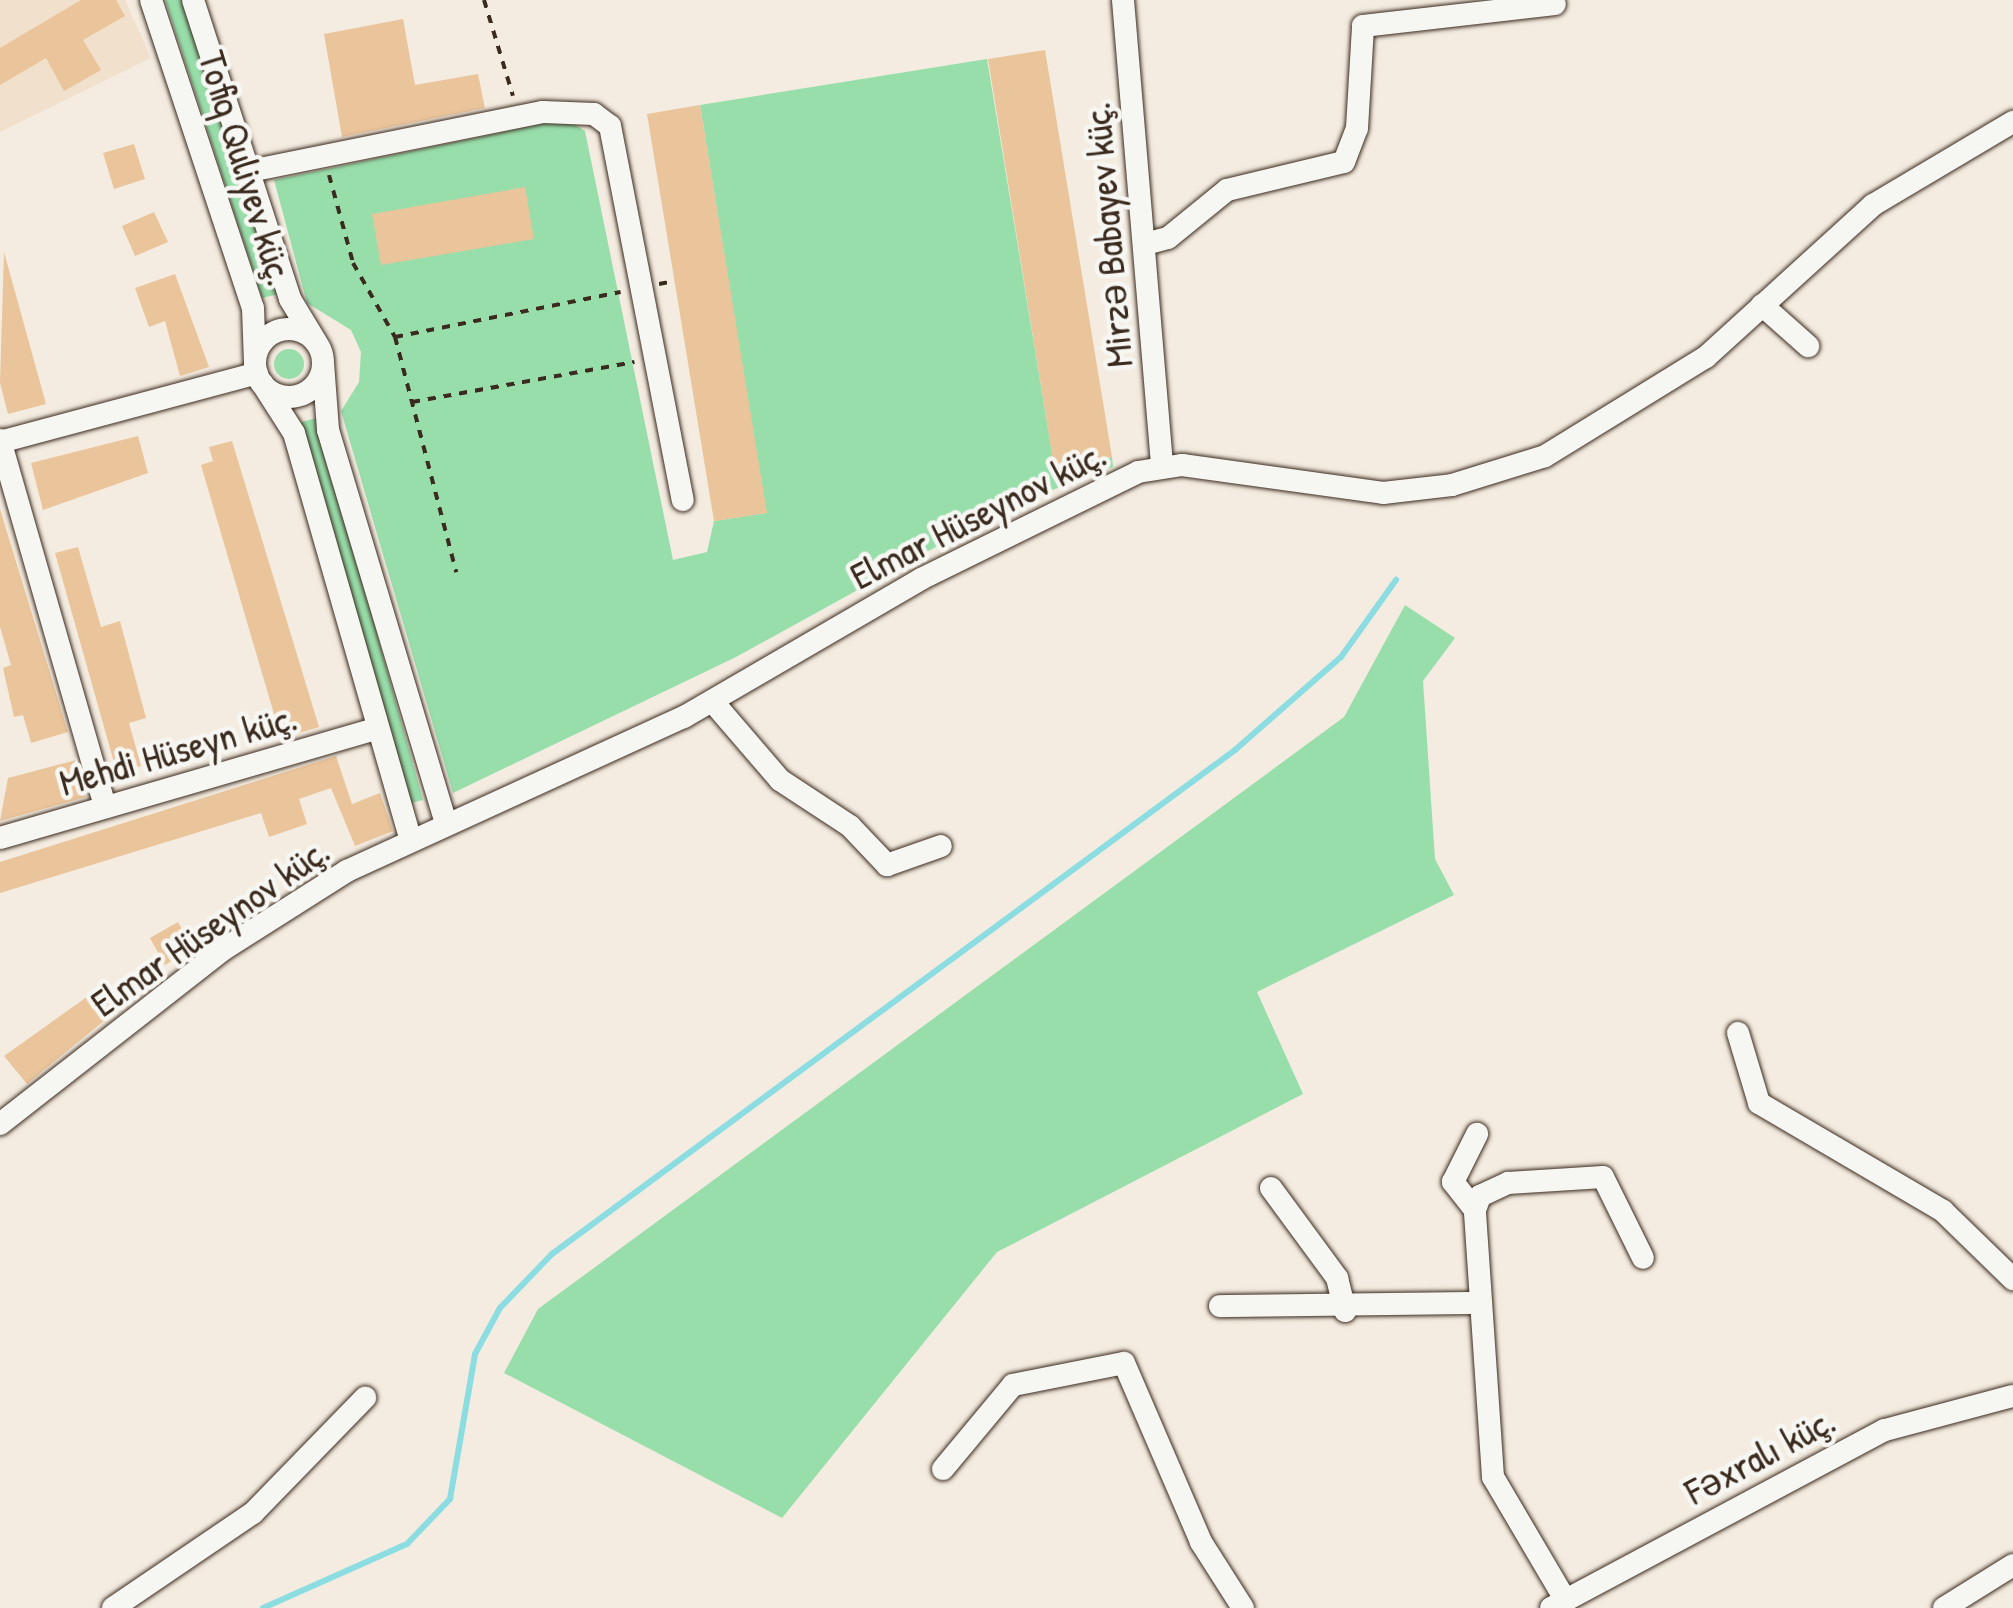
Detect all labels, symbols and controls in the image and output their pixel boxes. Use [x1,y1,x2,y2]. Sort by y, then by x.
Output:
street label: Tofiq Quliyev küç. [189,45,303,291]
street label: Mirzə Babayev küç. [1074,101,1142,369]
street label: Elmar Hüseynov küç. [843,431,1113,599]
street label: Mehdi Hüseyn küç. [54,694,302,806]
street label: Elmar Hüseynov küç. [82,828,338,1026]
street label: Fəxralı küç. [1677,1398,1843,1514]

